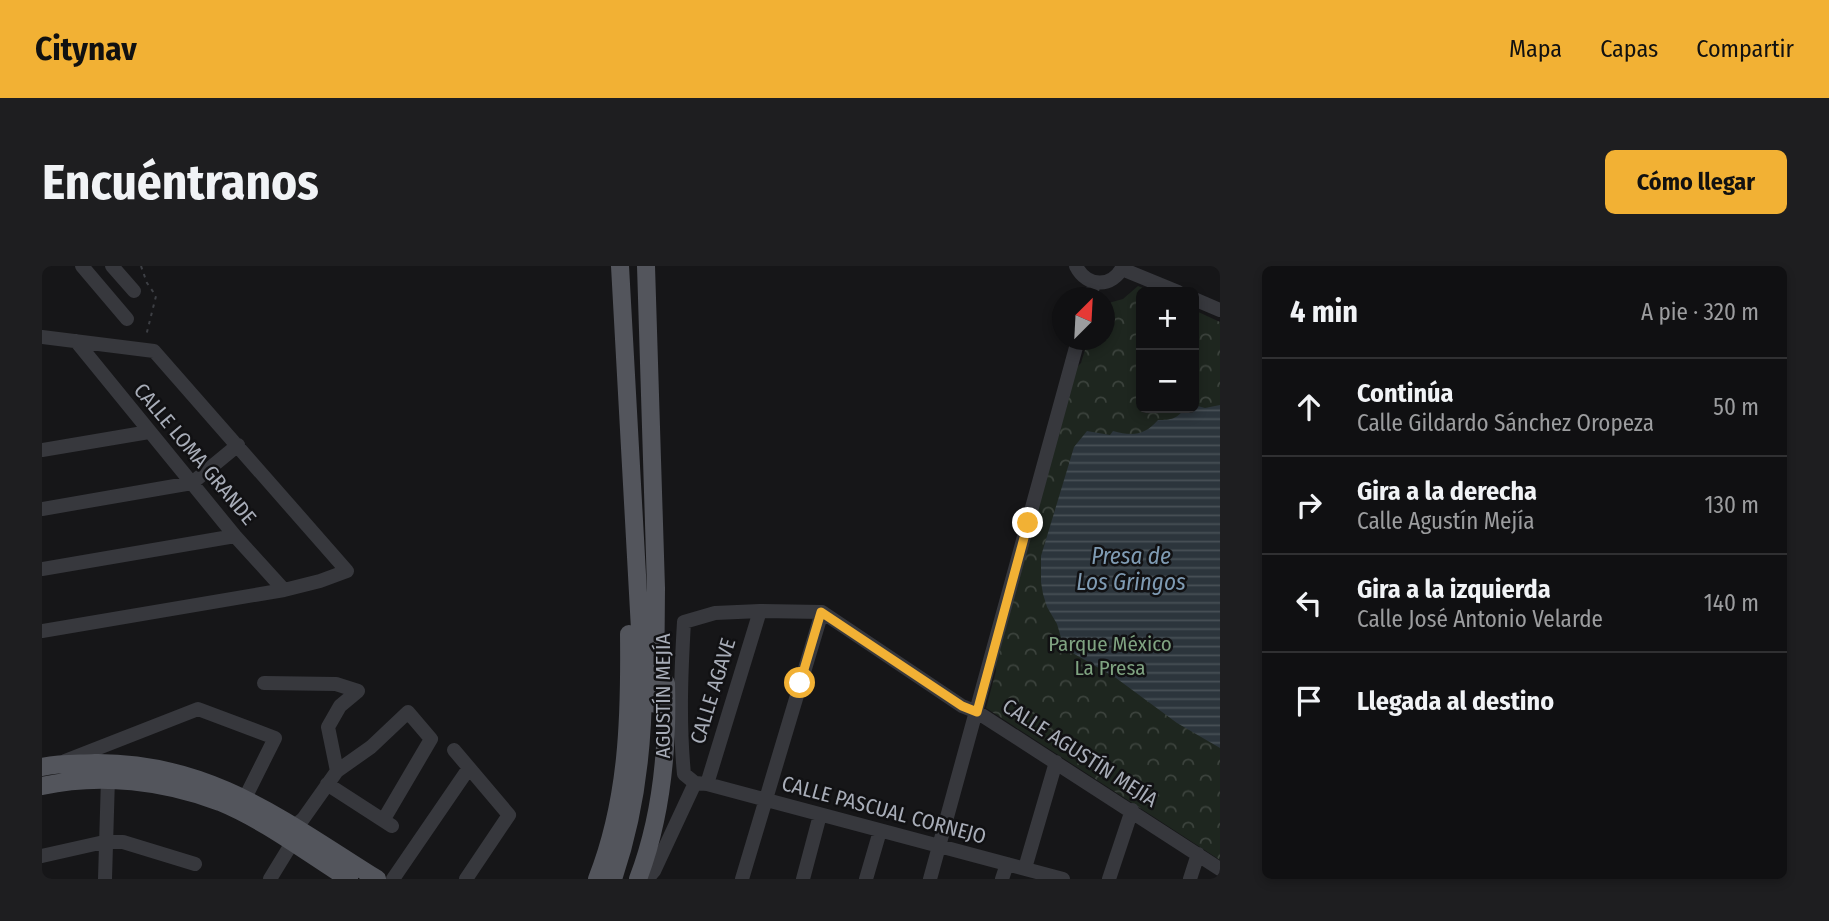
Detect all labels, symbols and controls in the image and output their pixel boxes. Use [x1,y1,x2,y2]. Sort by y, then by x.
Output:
text: Citynav [35,29,137,69]
text: Mapa [1509,35,1562,63]
text: Capas [1600,35,1658,63]
text: Compartir [1696,35,1794,63]
button: Cómo llegar [1605,150,1787,214]
text: Encuéntranos [42,153,319,212]
north arrow [1052,287,1115,350]
map controls [1136,287,1199,413]
button: + [1136,287,1199,350]
text: 4 min [1290,294,1358,330]
text: A pie · 320 m [1641,298,1759,326]
button: − [1136,350,1199,413]
street label: CALLE LOMA GRANDE [128,378,262,530]
text: Continúa [1357,378,1454,409]
icon: ahead [1290,388,1328,426]
text: 50 m [1713,393,1759,421]
text: Calle Gildardo Sánchez Oropeza [1357,409,1654,437]
text: Gira a la derecha [1357,476,1537,507]
icon: right [1290,486,1328,524]
text: 130 m [1705,491,1759,519]
route end [1012,507,1043,538]
text: Calle Agustín Mejía [1357,507,1535,535]
water label: Presa de Los Gringos [1076,542,1186,596]
text: Gira a la izquierda [1357,574,1551,605]
icon: left [1290,584,1328,622]
text: 140 m [1704,589,1759,617]
text: Calle José Antonio Velarde [1357,605,1603,633]
park label: Parque México La Presa [1048,631,1172,681]
street label: AGUSTÍN MEJÍA [650,634,676,758]
street label: CALLE AGAVE [685,635,741,747]
route start [784,667,815,698]
icon: arrive [1290,682,1328,720]
text: Llegada al destino [1357,686,1554,717]
street label: CALLE AGUSTÍN MEJÍA [997,693,1163,813]
street label: CALLE PASCUAL CORNEJO [779,770,989,850]

